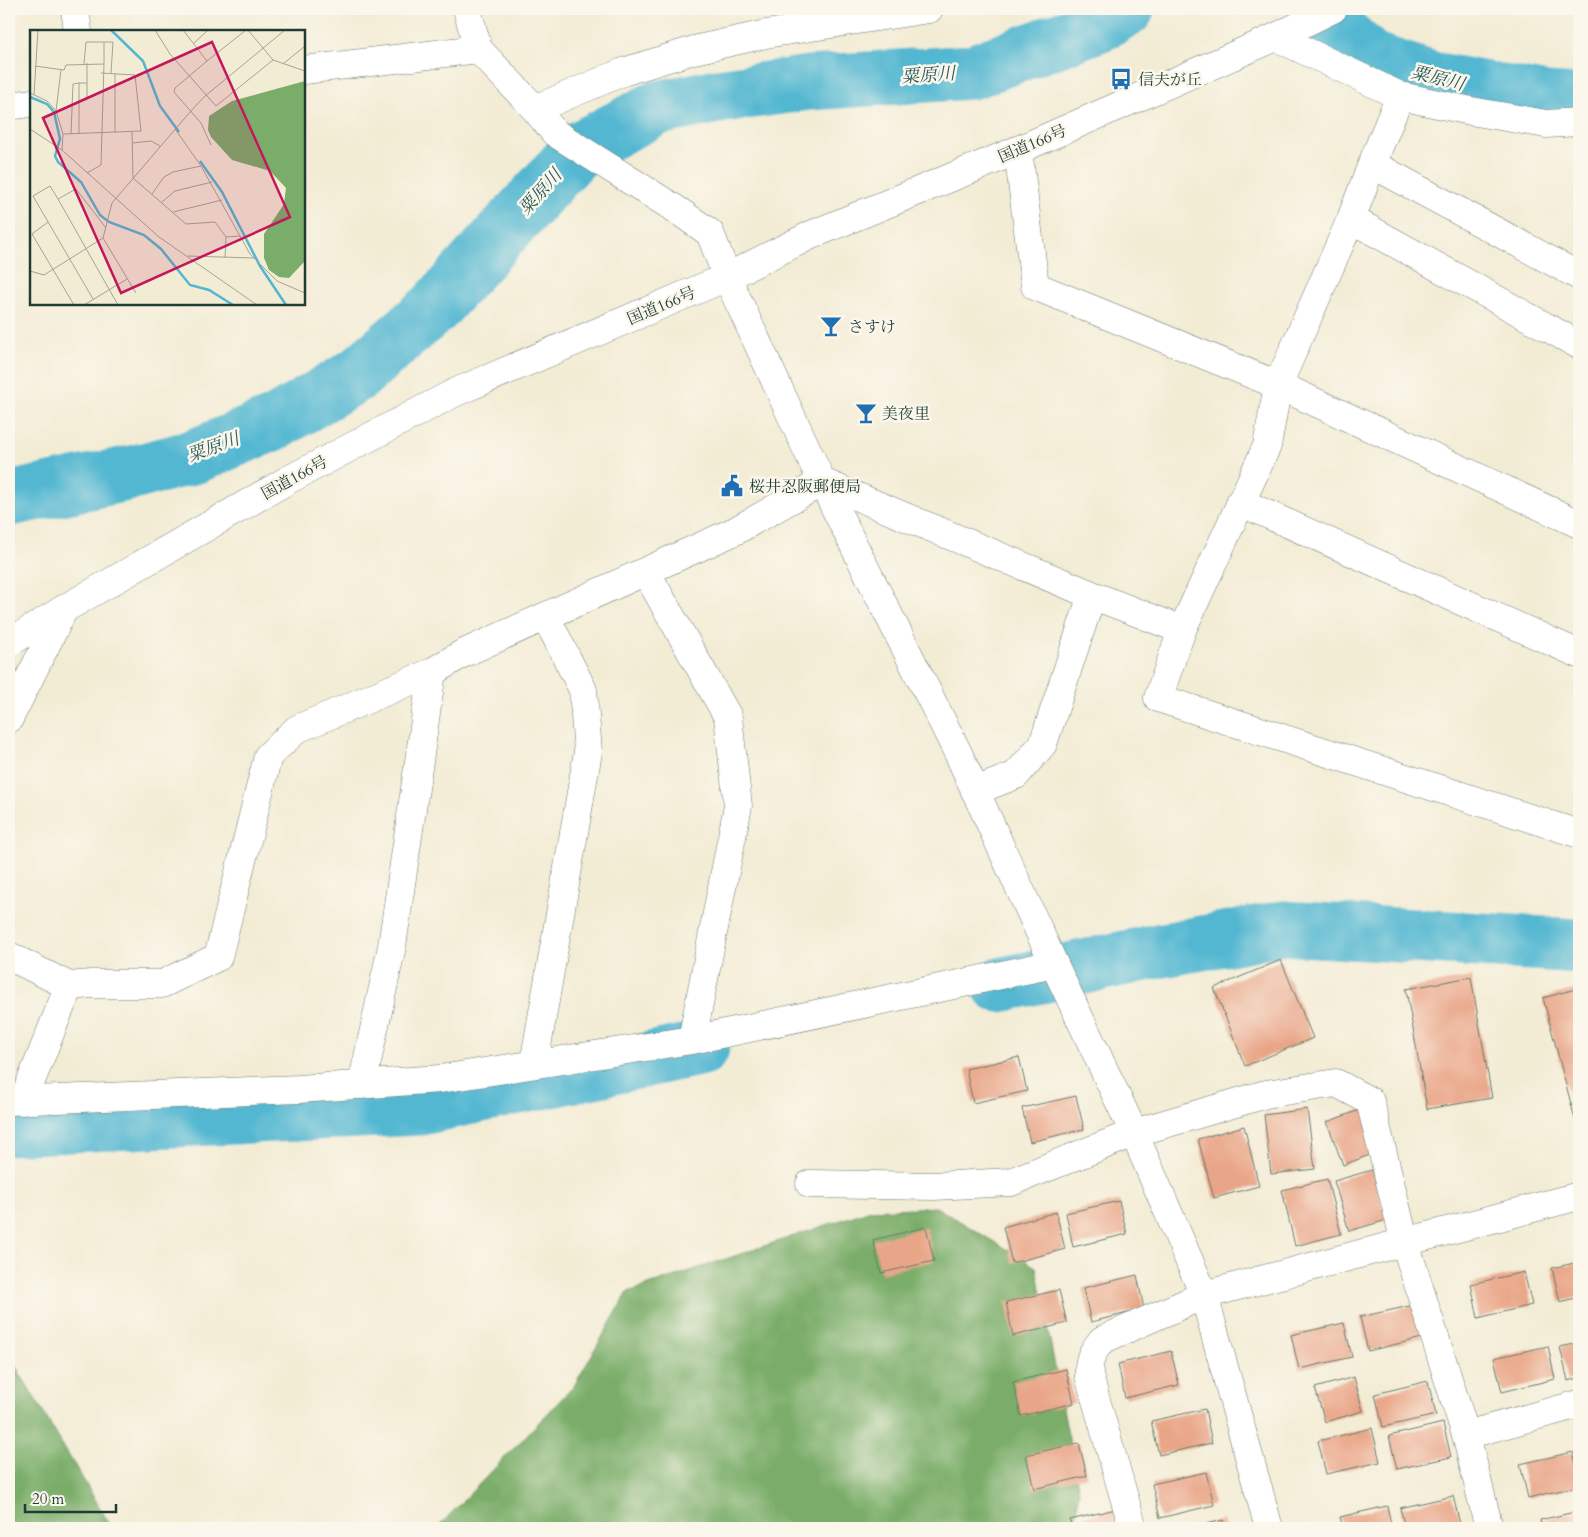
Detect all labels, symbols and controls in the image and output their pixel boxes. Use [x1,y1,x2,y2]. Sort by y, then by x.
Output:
inset map [30,30,305,305]
water label: 粟原川 [1409,60,1469,98]
water label: 粟原川 [900,61,958,90]
bus stop icon: 信夫が丘 [1108,66,1134,92]
place label: 信夫が丘 [1138,69,1202,91]
street label: 国道166号 [995,120,1070,168]
water label: 粟原川 [513,162,569,221]
street label: 国道166号 [624,282,699,330]
bar icon: さすけ [818,313,844,339]
place label: さすけ [848,316,896,338]
bar icon: 美夜里 [853,400,879,426]
place label: 美夜里 [882,403,930,425]
water label: 粟原川 [184,426,245,468]
street label: 国道166号 [257,451,332,505]
public building icon: 桜井忍阪郵便局 [719,473,745,499]
place label: 桜井忍阪郵便局 [749,476,861,498]
scale bar [25,1482,116,1514]
text: 20 m [32,1489,64,1509]

